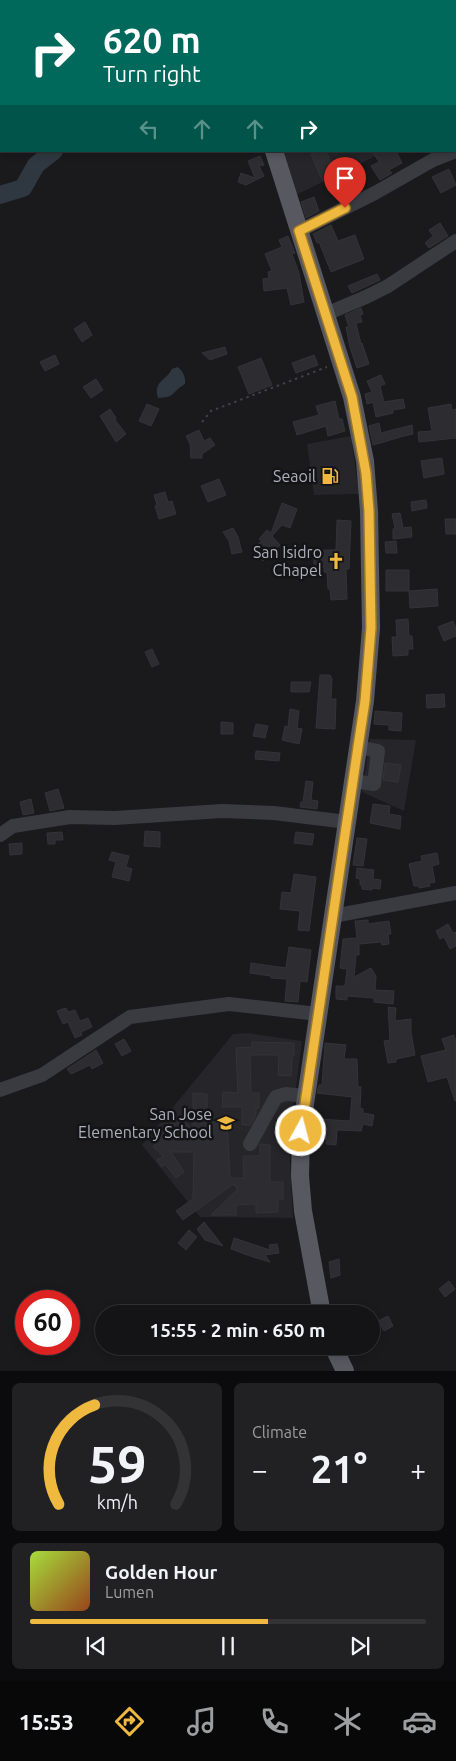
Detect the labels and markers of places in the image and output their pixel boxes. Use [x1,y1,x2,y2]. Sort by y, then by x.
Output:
pin [324,157,366,208]
fuel station icon: Seaoil [320,466,340,486]
place label: Seaoil [273,467,316,485]
place label: San Isidro Chapel [253,543,322,579]
church icon: San Isidro Chapel [326,551,346,571]
place label: San Jose Elementary School [78,1105,212,1141]
school or university icon: San Jose Elementary School [216,1113,236,1133]

